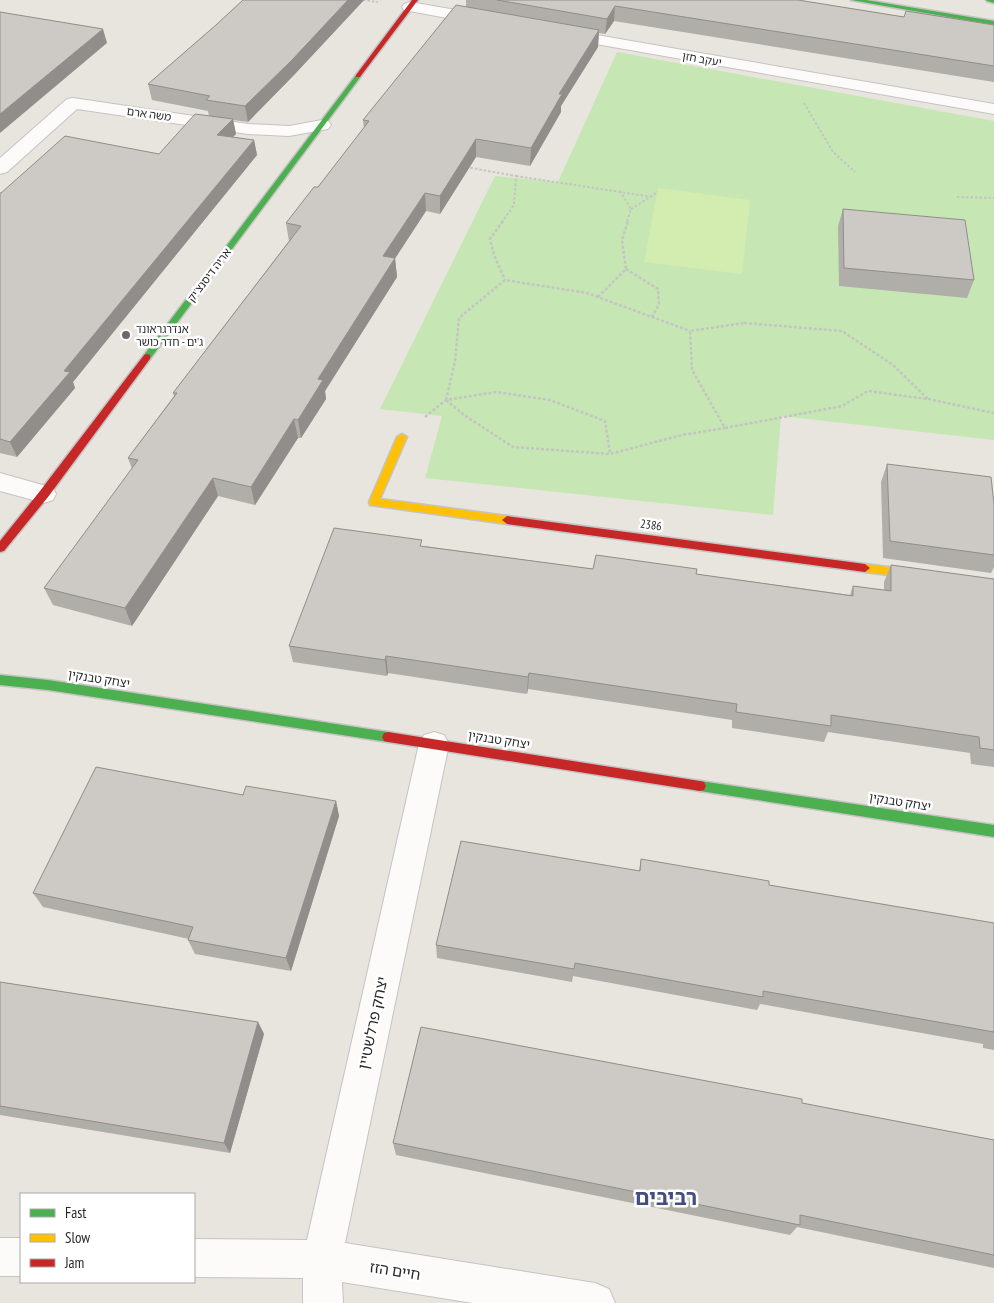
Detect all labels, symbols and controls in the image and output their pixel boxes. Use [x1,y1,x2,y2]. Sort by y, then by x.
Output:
street label: יעקב חזן [681,49,723,69]
street label: משה ארם [126,104,172,124]
street label: אריה דיסנצ'יק [184,245,234,305]
place label: אנדרגראונד ג'ים - חדר כושר [136,322,203,349]
marker: אנדרגראונד ג'ים - חדר כושר [120,329,132,341]
street label: 2386 [639,516,663,533]
street label: יצחק טבנקין [67,666,131,691]
street label: יצחק טבנקין [467,727,531,752]
street label: יצחק טבנקין [868,789,932,814]
street label: יצחק פרלשטיין [353,975,392,1071]
district label: רביבים [635,1184,697,1211]
legend [20,1193,195,1283]
text: Fast [65,1203,86,1222]
text: Slow [65,1228,90,1247]
text: Jam [64,1253,84,1272]
street label: חיים הזז [368,1257,422,1284]

